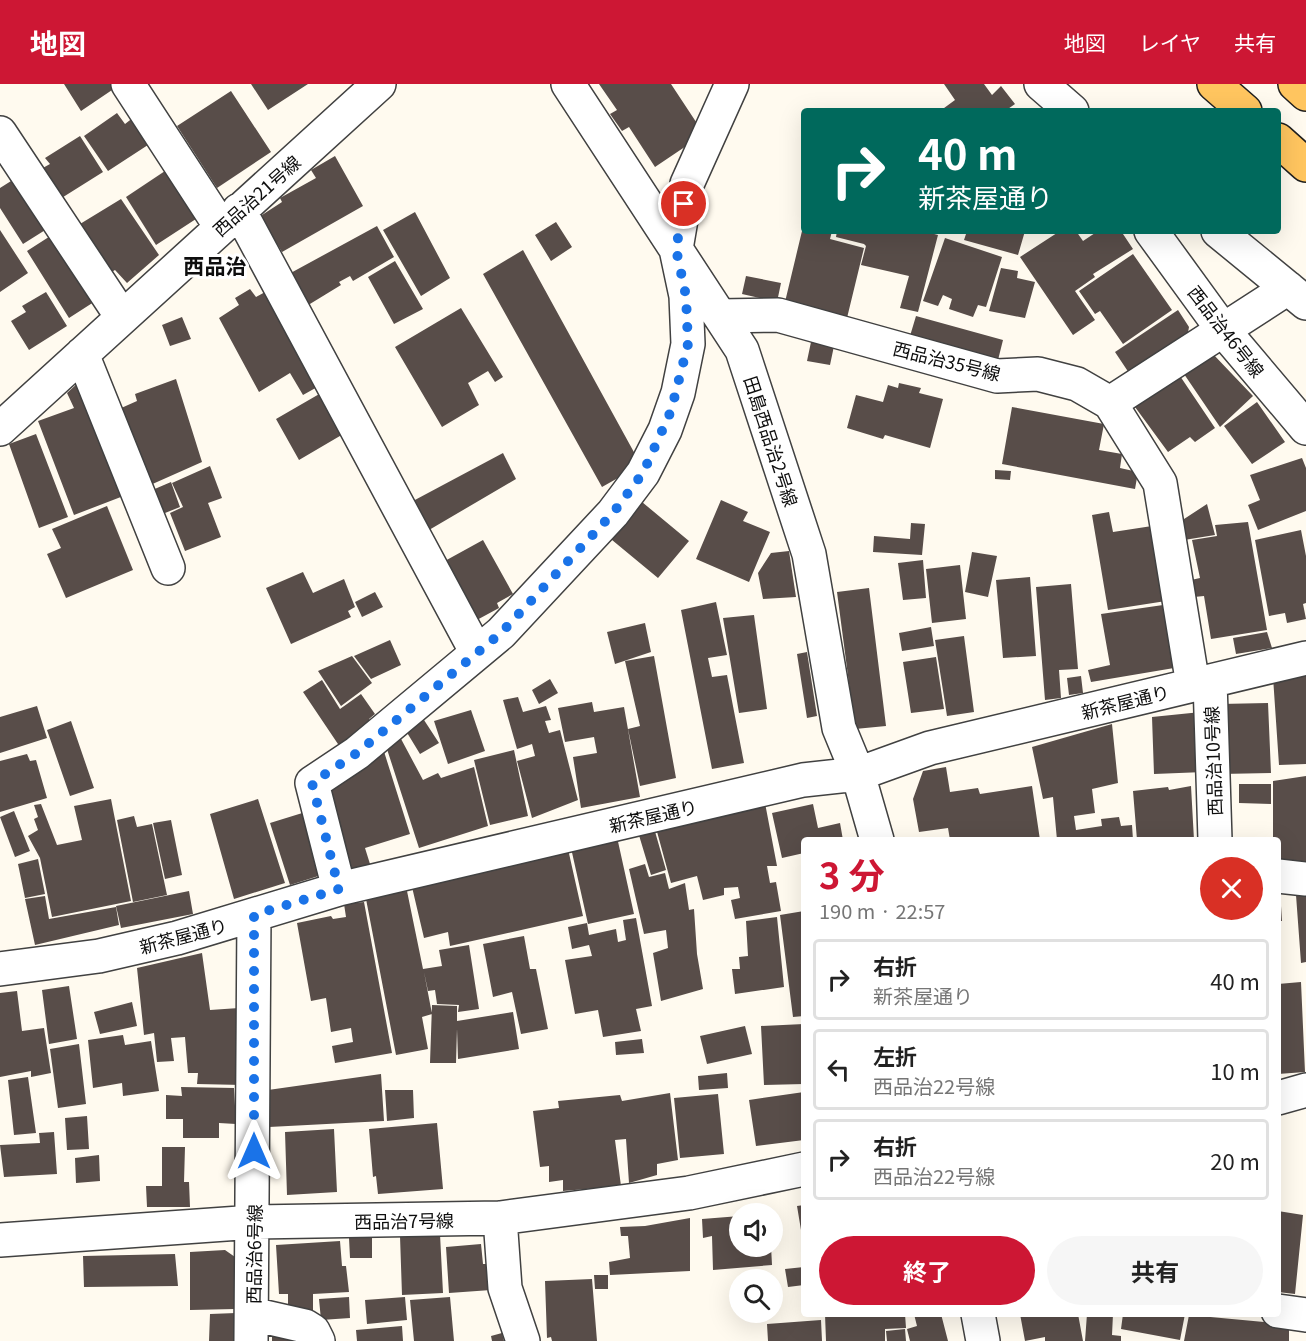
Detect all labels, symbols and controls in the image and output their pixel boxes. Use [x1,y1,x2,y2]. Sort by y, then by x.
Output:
text: 地図 [30,22,86,62]
text: 地図 [1064,27,1106,57]
text: レイヤ [1139,27,1201,57]
text: 共有 [1234,27,1276,57]
text: 40 m [918,121,1018,182]
icon: right [819,132,897,210]
street label: 西品治21号線 [206,149,306,241]
text: 新茶屋通り [918,177,1053,216]
pin [658,178,709,229]
icon: arrive [667,187,700,220]
district label: 西品治 [184,250,247,280]
street label: 西品治46号線 [1183,280,1271,382]
street label: 西品治35号線 [890,334,1004,386]
street label: 田島西品治2号線 [739,372,805,510]
street label: 新茶屋通り [1078,677,1172,725]
street label: 西品治10号線 [1197,706,1227,816]
street label: 新茶屋通り [606,792,700,838]
text: 3 分 [819,847,884,899]
button: close [1200,857,1263,920]
text: 190 m · 22:57 [819,896,945,925]
street label: 新茶屋通り [136,911,230,959]
text: 右折 [873,949,917,981]
icon: right [822,963,855,996]
text: 40 m [1210,964,1260,996]
text: 新茶屋通り [873,981,973,1010]
text: 左折 [873,1039,917,1071]
icon: left [822,1053,855,1086]
text: 10 m [1210,1054,1260,1086]
text: 西品治22号線 [873,1071,995,1100]
position arrow [222,1119,286,1183]
text: 右折 [873,1129,917,1161]
icon: right [822,1143,855,1176]
text: 20 m [1210,1144,1260,1176]
text: 西品治22号線 [873,1161,995,1190]
map controls [729,1203,783,1323]
button: sound [729,1203,783,1257]
street label: 西品治6号線 [239,1204,267,1304]
street label: 西品治7号線 [354,1206,454,1234]
button: 終了 [819,1236,1035,1305]
button: 共有 [1047,1236,1263,1305]
button: search [729,1269,783,1323]

